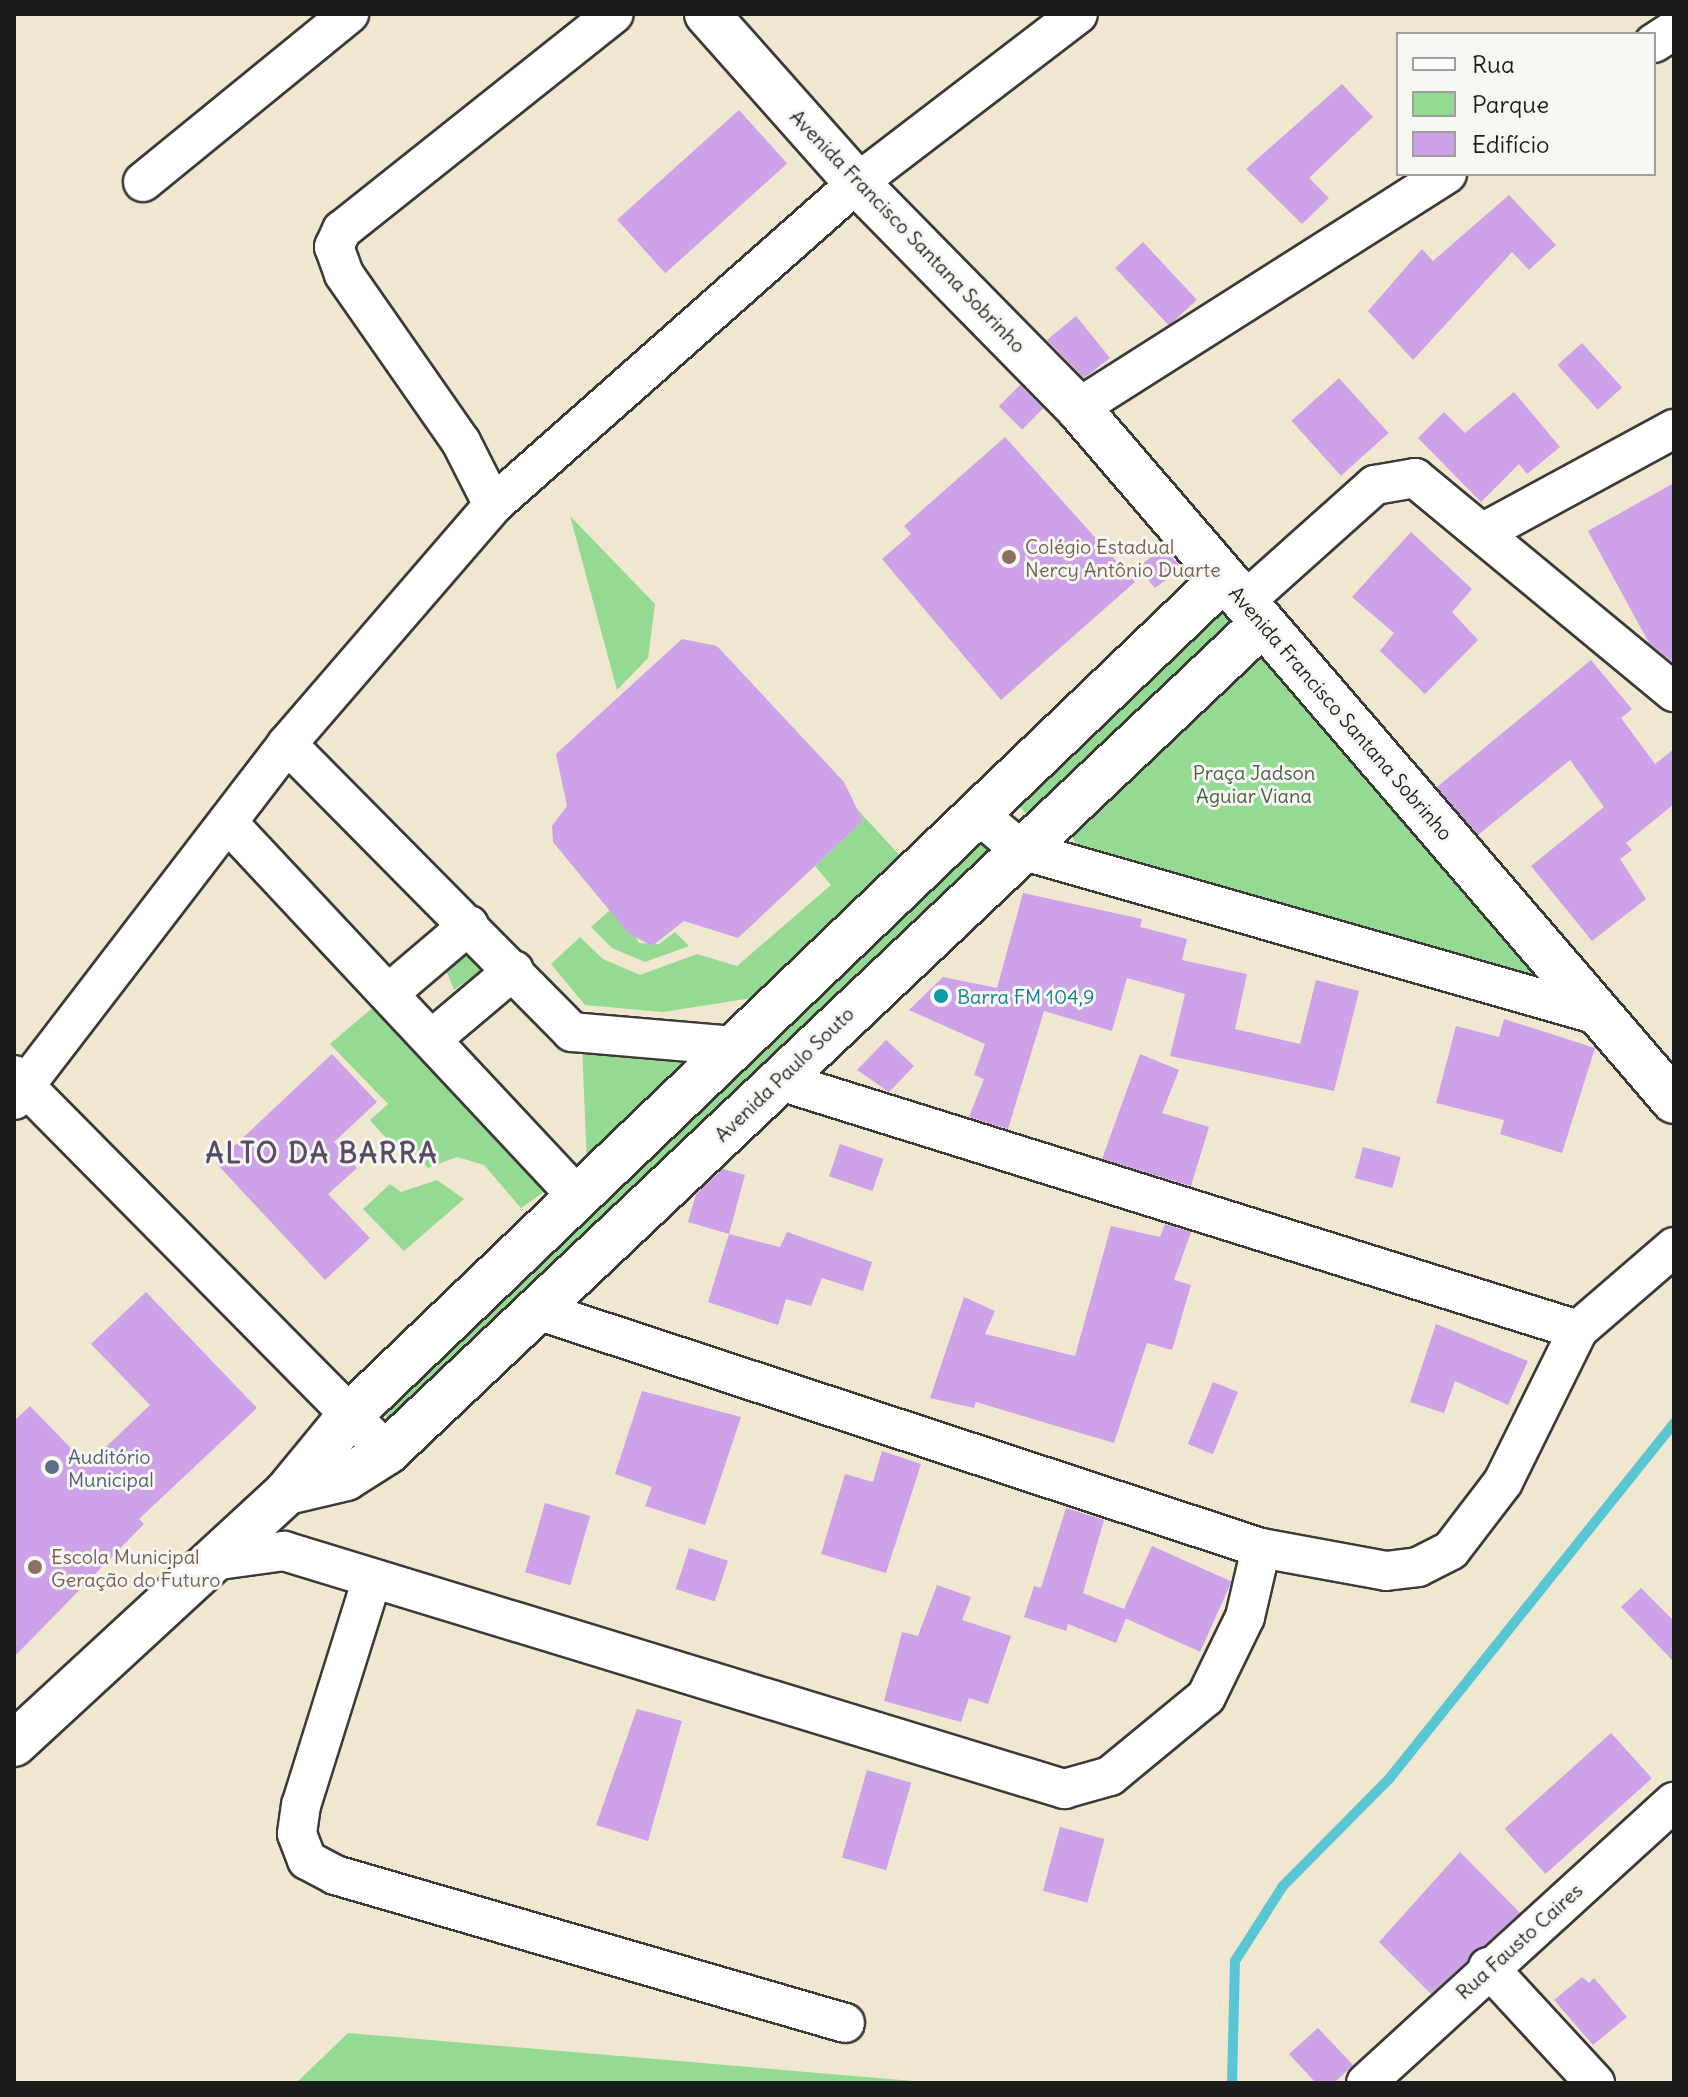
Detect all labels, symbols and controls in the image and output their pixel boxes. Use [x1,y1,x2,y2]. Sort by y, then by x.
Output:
legend [1396,32,1656,176]
text: Rua [1472,49,1515,79]
text: Parque [1472,89,1549,119]
street label: Avenida Francisco Santana Sobrinho [785,104,1031,358]
text: Edifício [1472,129,1550,159]
place label: Colégio Estadual Nercy Antônio Duarte [1025,534,1221,581]
marker: Colégio Estadual Nercy Antônio Duarte [1000,548,1018,566]
street label: Avenida Francisco Santana Sobrinho [1224,581,1458,845]
park label: Praça Jadson Aguiar Viana [1193,761,1315,808]
place label: Barra FM 104,9 [957,984,1094,1008]
marker: Barra FM 104,9 [932,987,950,1005]
street label: Avenida Paulo Souto [709,1001,859,1147]
district label: ALTO DA BARRA [205,1136,439,1170]
place label: Auditório Municipal [68,1444,154,1491]
marker: Auditório Municipal [43,1458,61,1476]
place label: Escola Municipal Geração do Futuro [51,1544,220,1591]
marker: Escola Municipal Geração do Futuro [26,1558,44,1576]
street label: Rua Fausto Caires [1451,1878,1587,2004]

